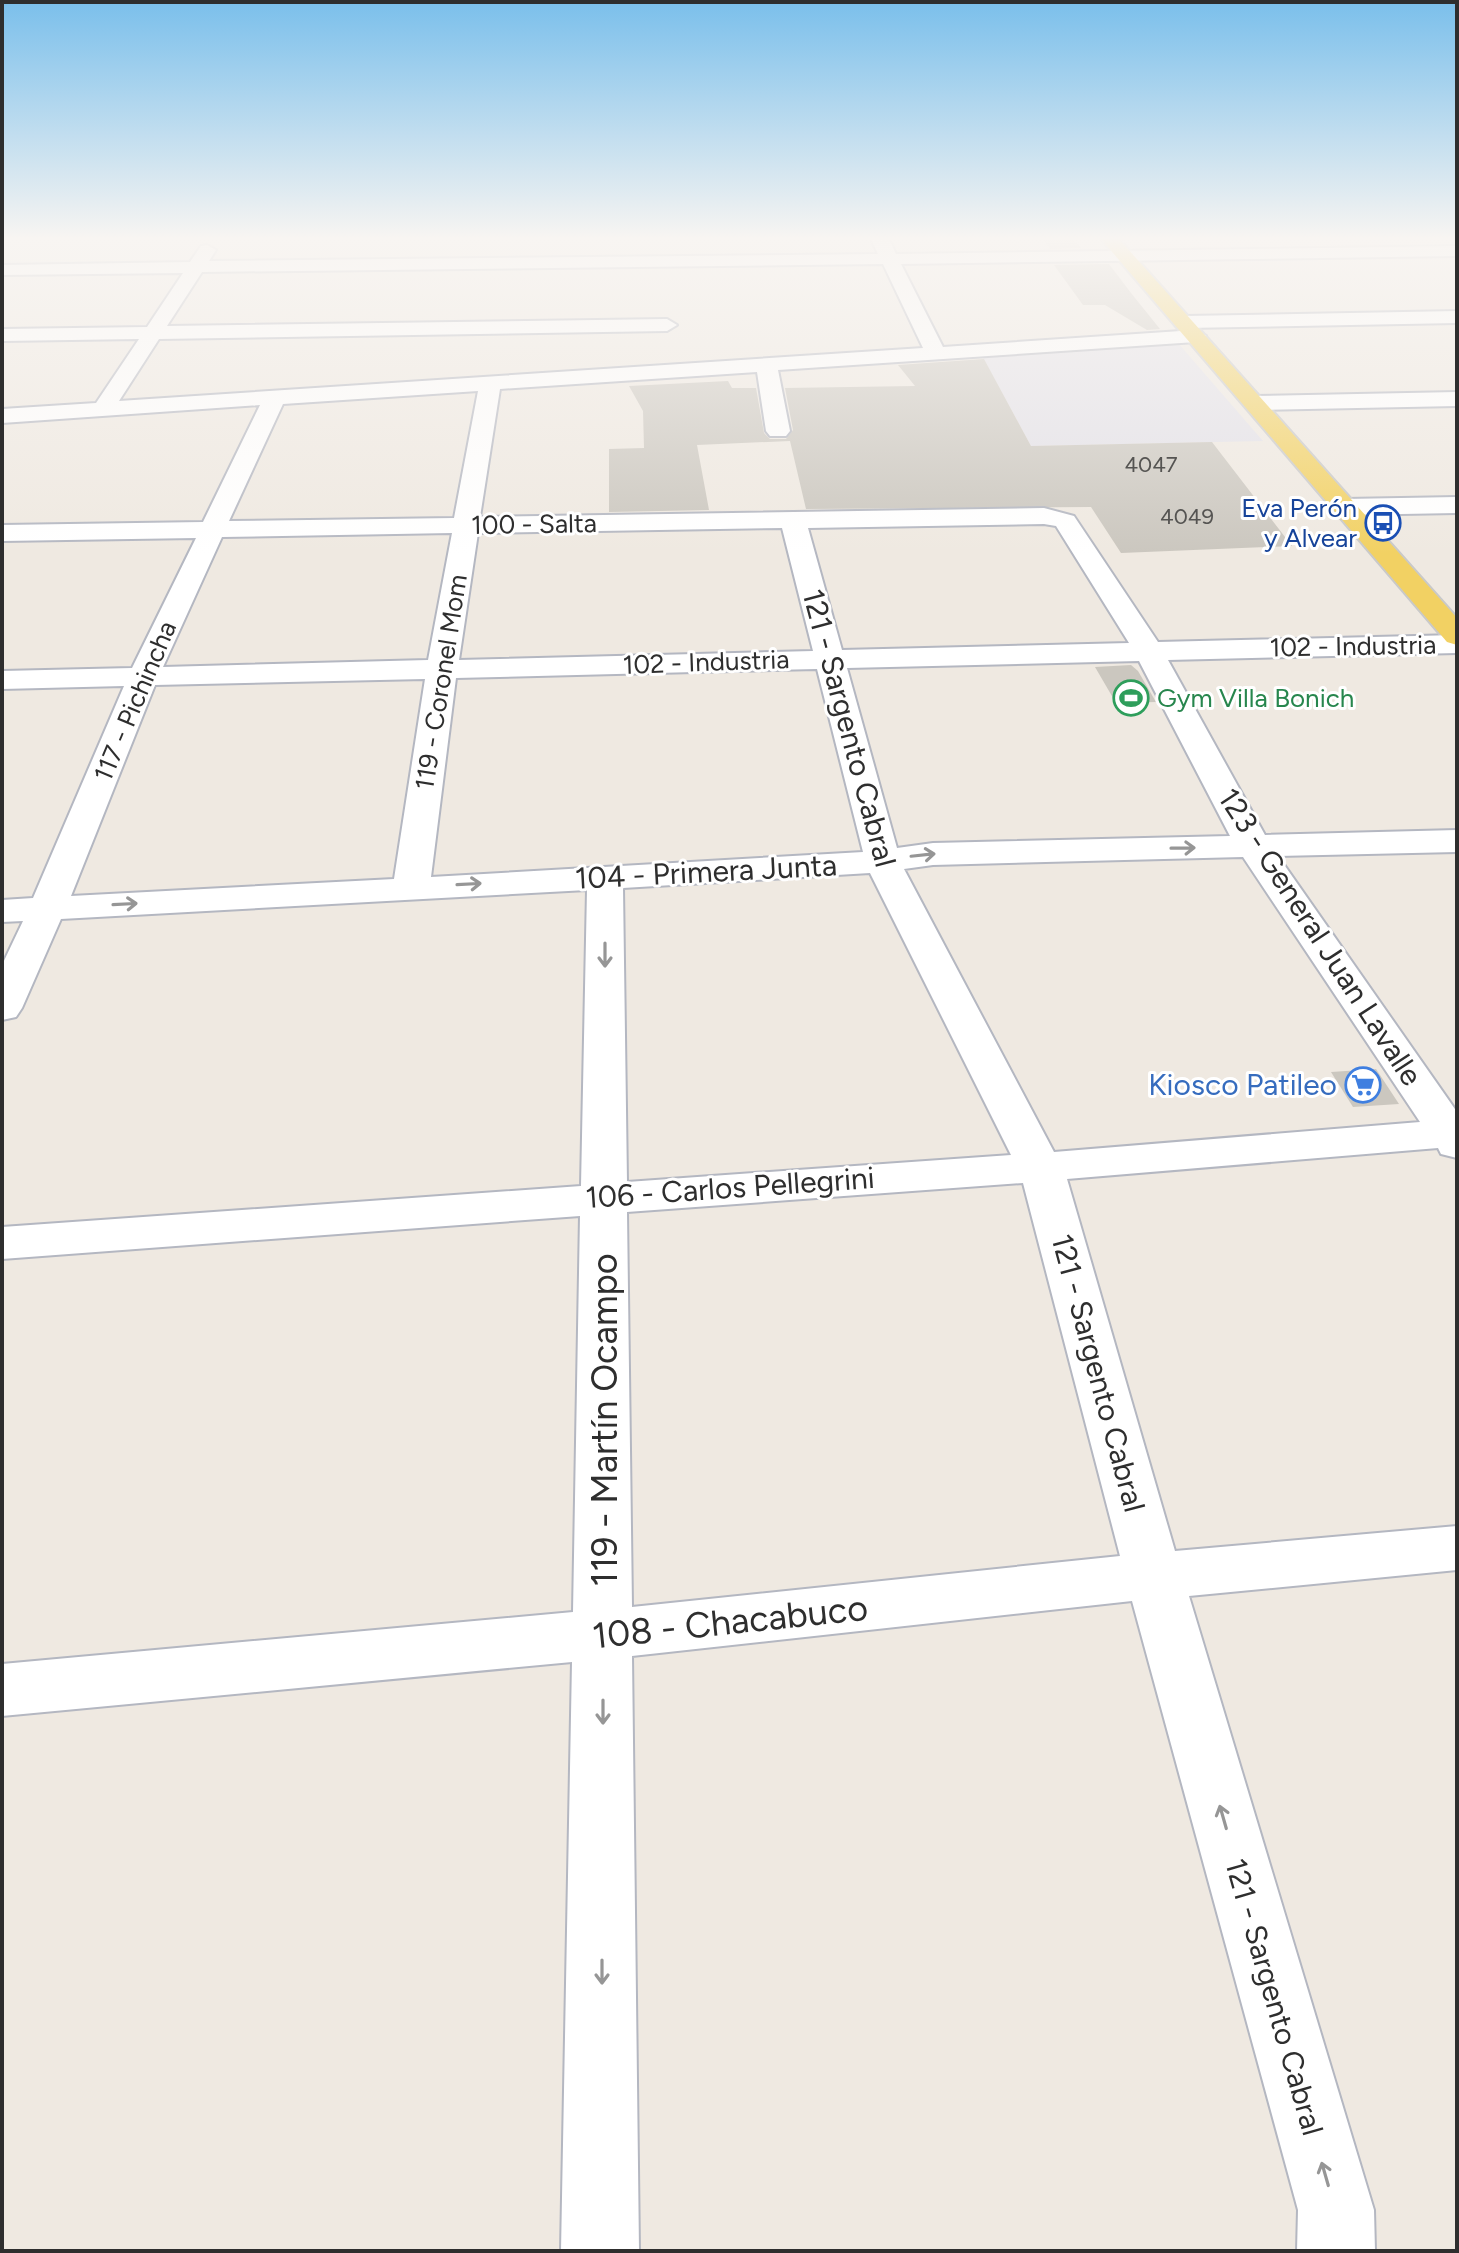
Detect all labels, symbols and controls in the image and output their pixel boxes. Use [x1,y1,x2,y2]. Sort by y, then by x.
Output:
house number: 4047 [1124,451,1178,478]
place label: Eva Perón y Alvear [1241,492,1357,554]
house number: 4049 [1160,503,1214,530]
bus stop icon: Eva Perón y Alvear [1364,504,1402,542]
street label: 100 - Salta [471,507,597,541]
street label: 119 - Coronel Mom [408,572,474,792]
street label: 121 - Sargento Cabral [795,585,904,871]
street label: 117 - Pichincha [87,616,183,786]
street label: 102 - Industria [1269,629,1437,663]
street label: 102 - Industria [622,643,790,681]
sports icon: Gym Villa Bonich [1112,679,1150,717]
place label: Gym Villa Bonich [1157,682,1354,714]
street label: 123 - General Juan Lavalle [1210,781,1430,1092]
one-way arrow [1169,840,1196,856]
street label: 104 - Primera Junta [574,846,838,897]
one-way arrow [909,847,936,862]
one-way arrow [455,877,482,892]
one-way arrow [111,896,138,911]
one-way arrow [597,941,613,968]
place label: Kiosco Patileo [1148,1066,1337,1103]
supermarket icon: Kiosco Patileo [1344,1066,1382,1104]
street label: 106 - Carlos Pellegrini [584,1159,876,1216]
street label: 121 - Sargento Cabral [1044,1230,1153,1516]
street label: 119 - Martín Ocampo [583,1253,626,1587]
street label: 108 - Chacabuco [590,1586,870,1657]
one-way arrow [595,1698,611,1725]
one-way arrow [1215,1804,1230,1830]
street label: 121 - Sargento Cabral [1217,1854,1332,2139]
one-way arrow [594,1958,610,1985]
one-way arrow [1317,2162,1332,2188]

